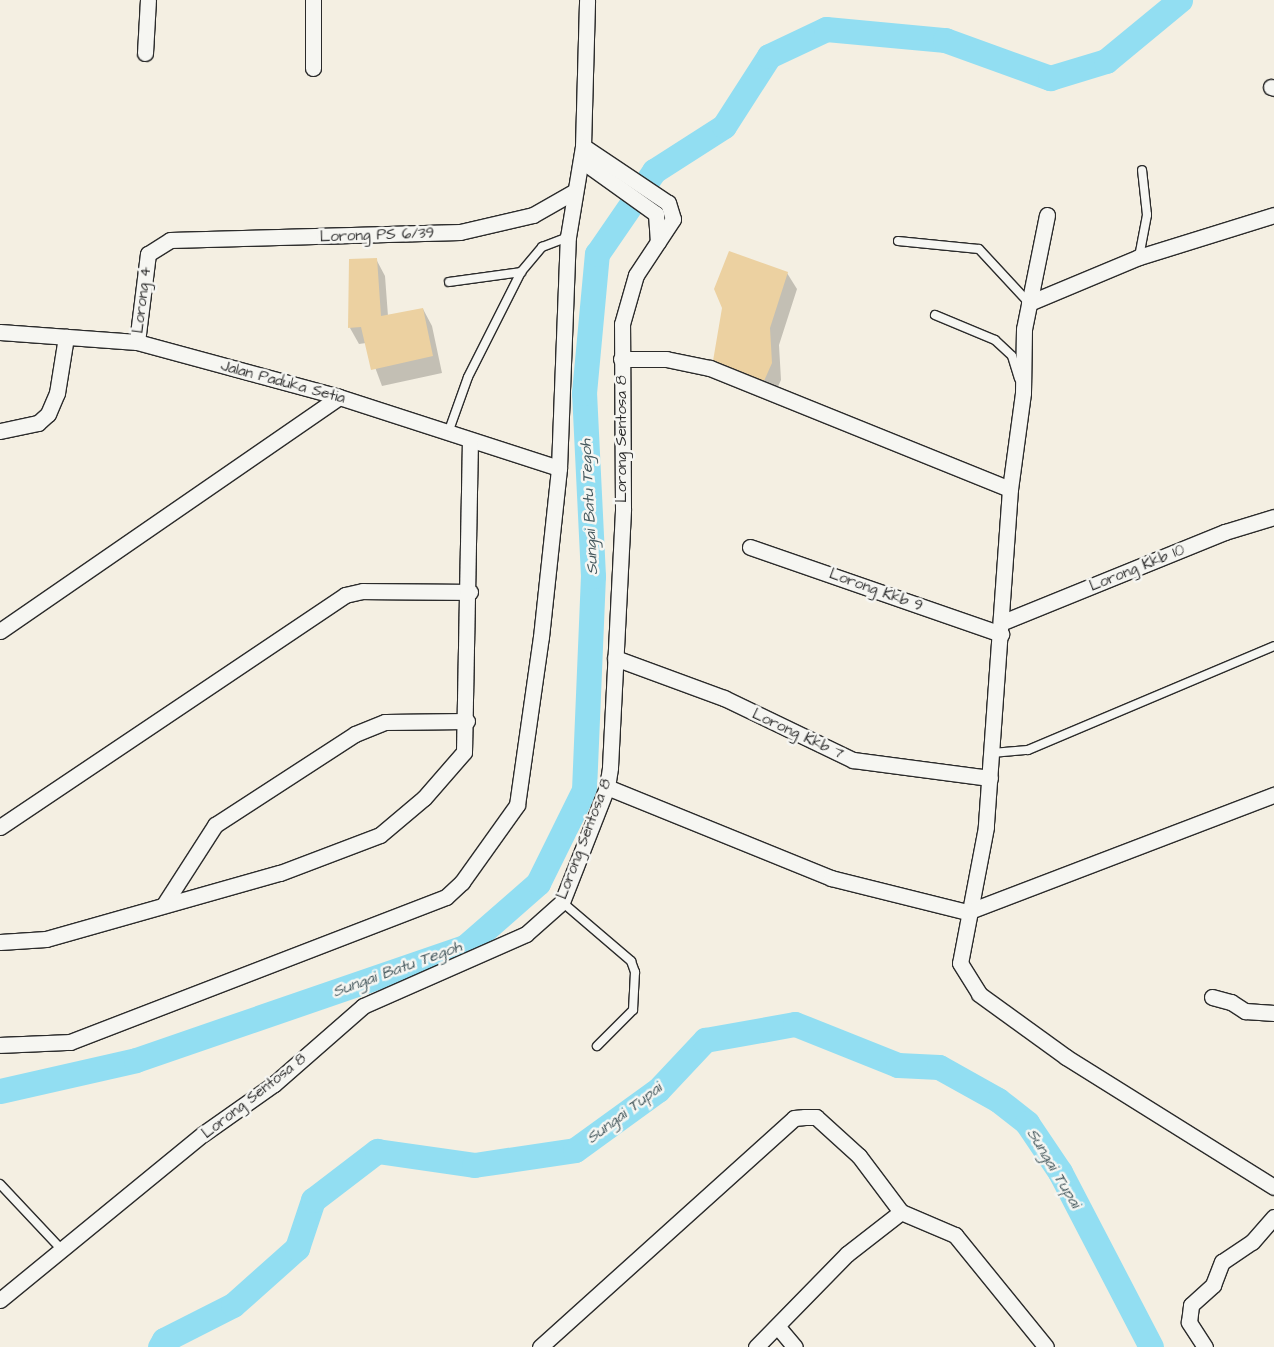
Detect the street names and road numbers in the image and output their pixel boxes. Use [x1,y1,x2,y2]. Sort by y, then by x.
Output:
street label: Lorong PS 6/39 [320,224,434,246]
street label: Lorong 4 [129,266,155,334]
street label: Jalan Paduka Setia [219,357,347,407]
street label: Lorong Sentosa 8 [613,375,631,503]
street label: Lorong Kkb 10 [1087,541,1187,595]
street label: Lorong Kkb 9 [827,565,925,615]
street label: Lorong Kkb 7 [749,705,847,763]
street label: Lorong Sentosa 8 [553,776,615,902]
street label: Lorong Sentosa 8 [198,1050,310,1142]

